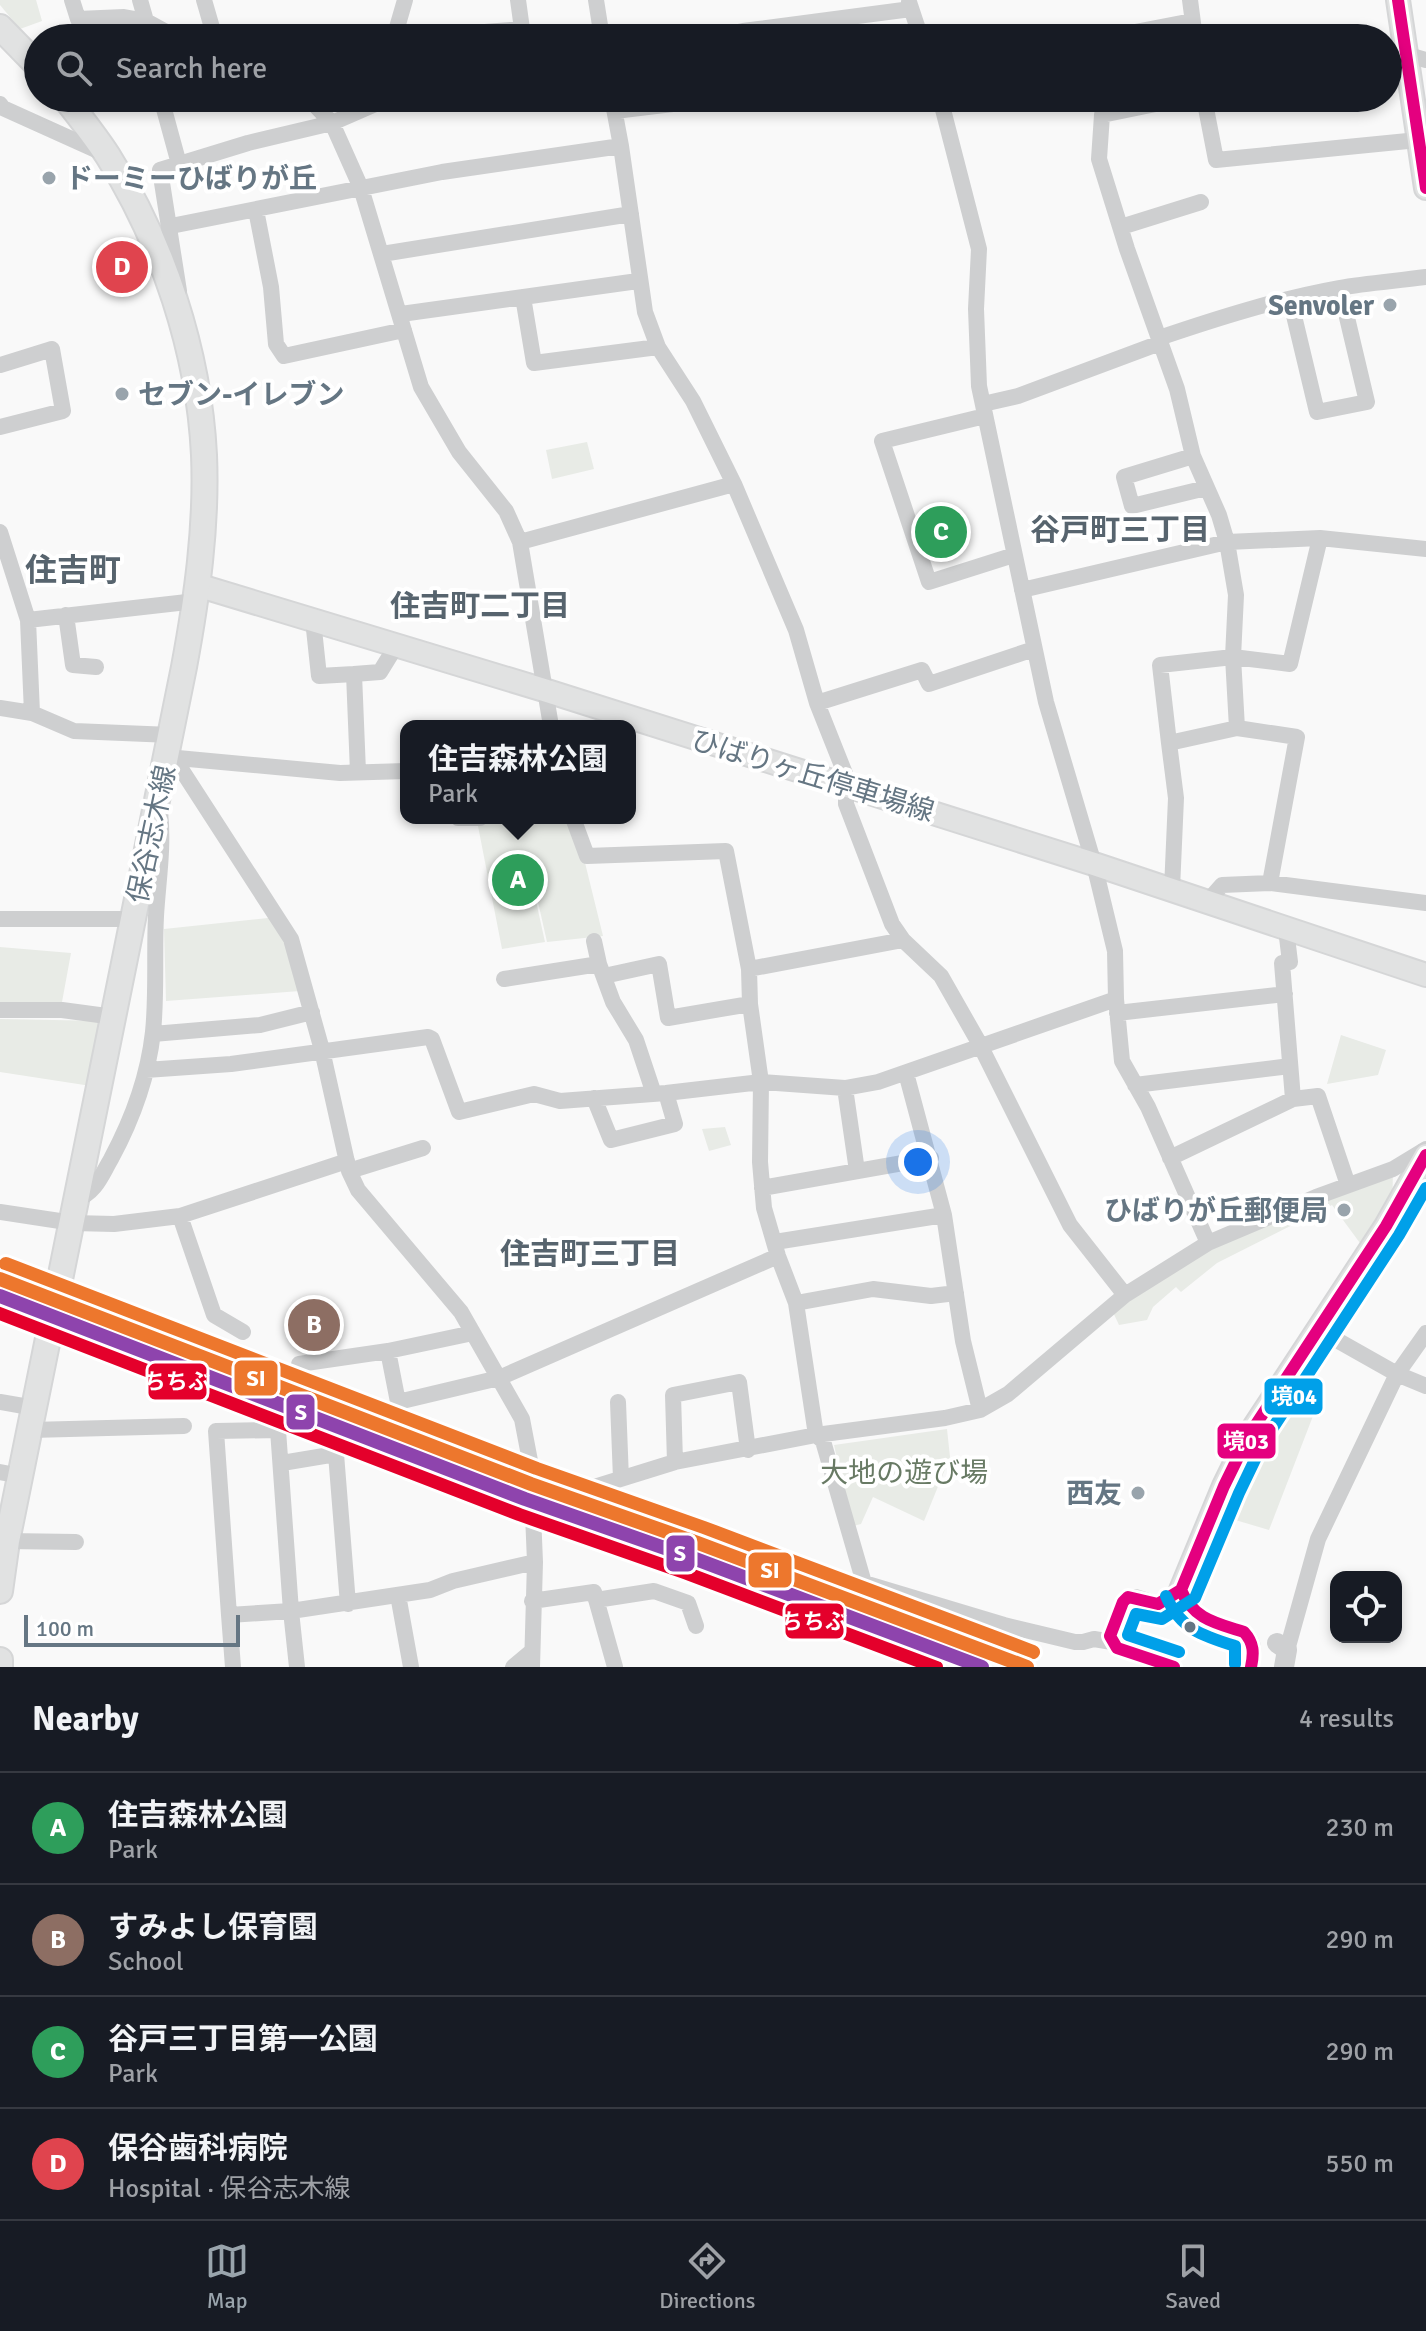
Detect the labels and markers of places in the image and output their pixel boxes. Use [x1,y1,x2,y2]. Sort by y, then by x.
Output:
place label: ドーミーひばりが丘 [65,162,317,196]
marker: ドーミーひばりが丘 [40,169,58,187]
pin: D [96,237,148,297]
place label: Senvoler [1268,289,1375,323]
marker: Senvoler [1381,296,1399,314]
place label: セブン-イレブン [138,378,345,412]
marker: セブン-イレブン [113,385,131,403]
pin: C [915,502,967,562]
pin: A [492,850,544,910]
place label: ひばりが丘郵便局 [1104,1194,1328,1228]
marker: ひばりが丘郵便局 [1335,1201,1353,1219]
pin: B [288,1295,340,1355]
place label: 西友 [1066,1477,1122,1511]
marker: 西友 [1129,1484,1147,1502]
unlabelled marker [1182,1619,1198,1635]

